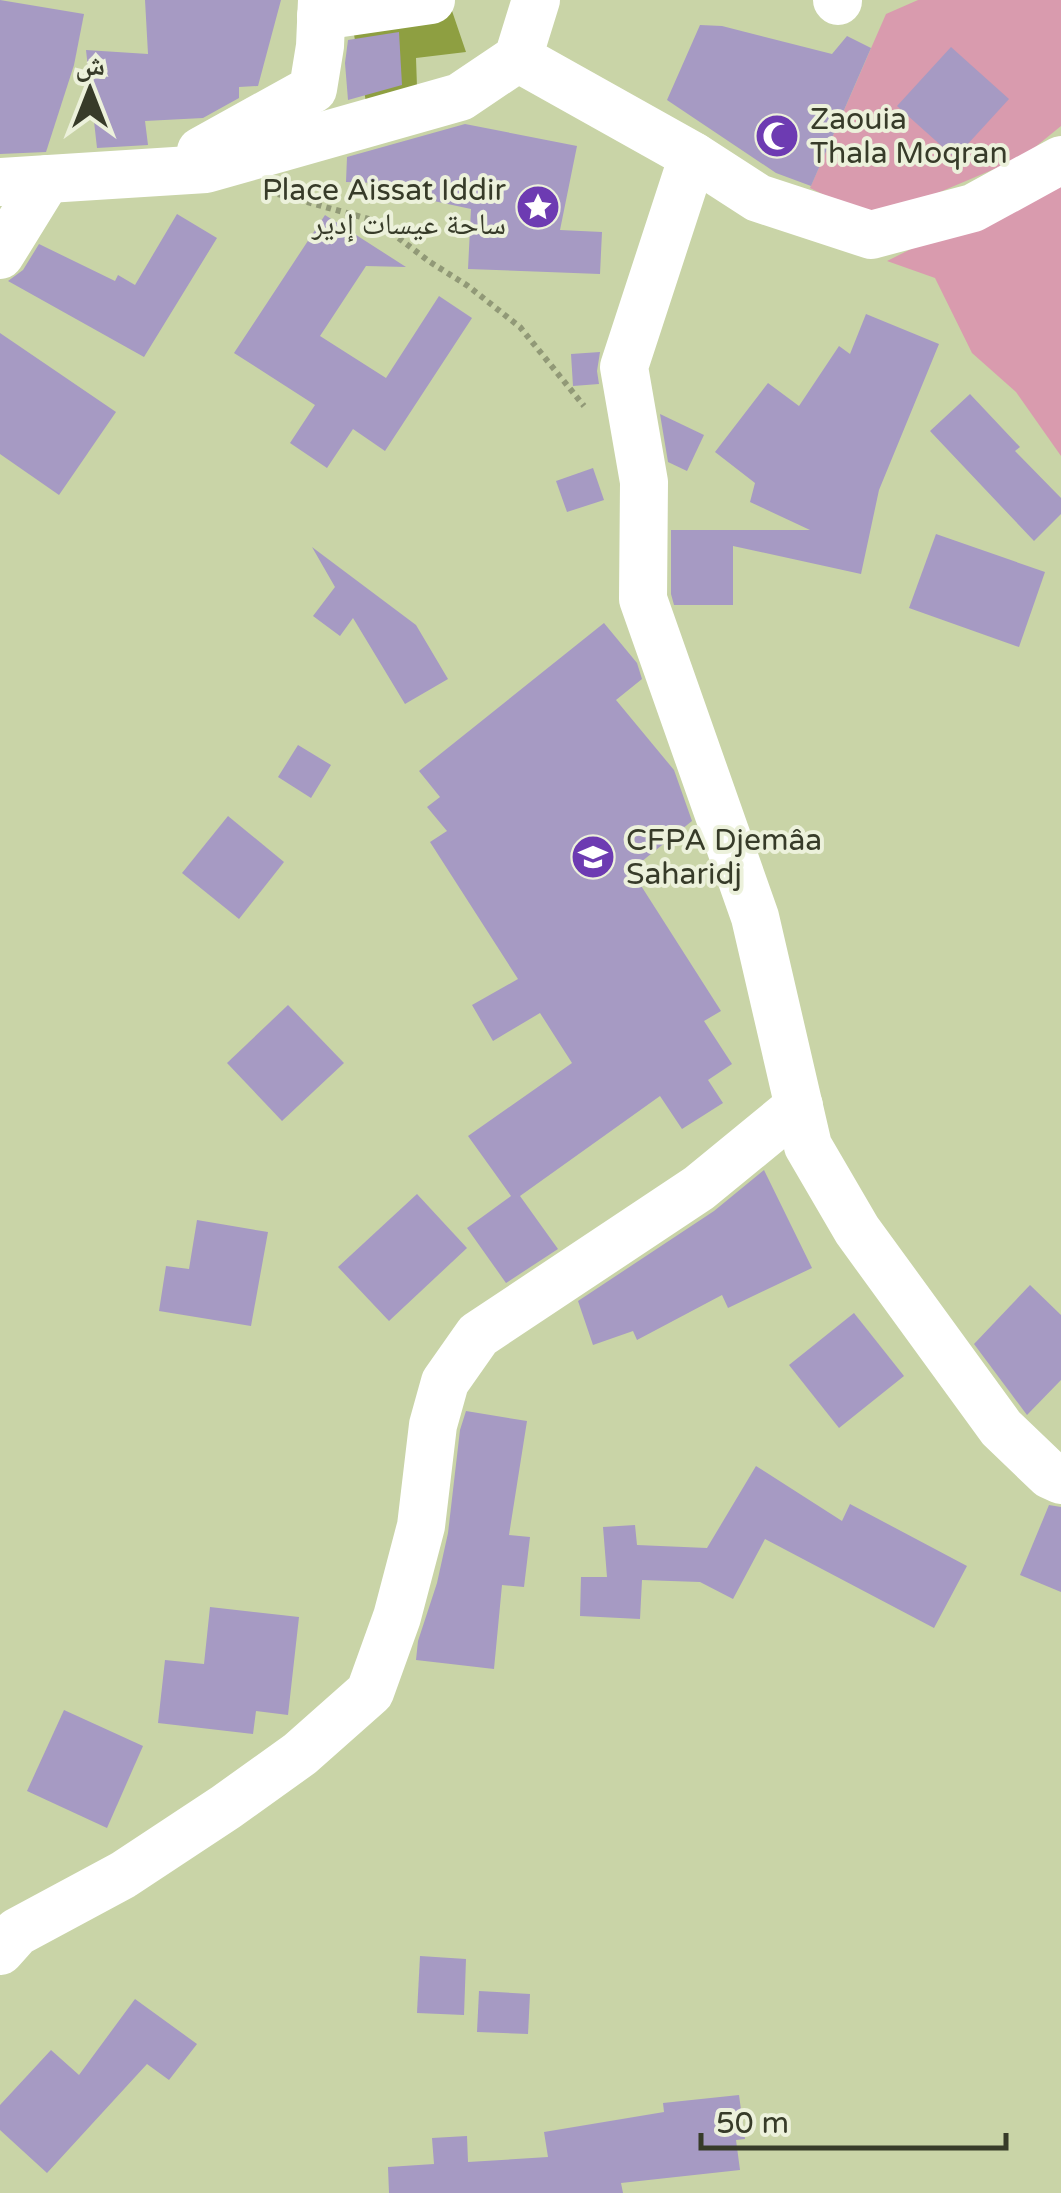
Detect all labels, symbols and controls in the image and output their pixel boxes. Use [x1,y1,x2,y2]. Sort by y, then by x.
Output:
north arrow [40,40,140,140]
text: ش [75,49,105,83]
place label: Zaouia Thala Moqran [810,101,1008,172]
mosque icon: Zaouia Thala Moqran [754,113,800,159]
place label: Place Aissat Iddir ساحة عيسات إدير [262,172,506,243]
place icon: Place Aissat Iddir ساحة عيسات إدير [515,184,561,230]
place label: CFPA Djemâa Saharidj [626,822,822,893]
school or university icon: CFPA Djemâa Saharidj [570,834,616,880]
scale bar [701,2088,1006,2150]
text: 50 m [716,2105,789,2142]

